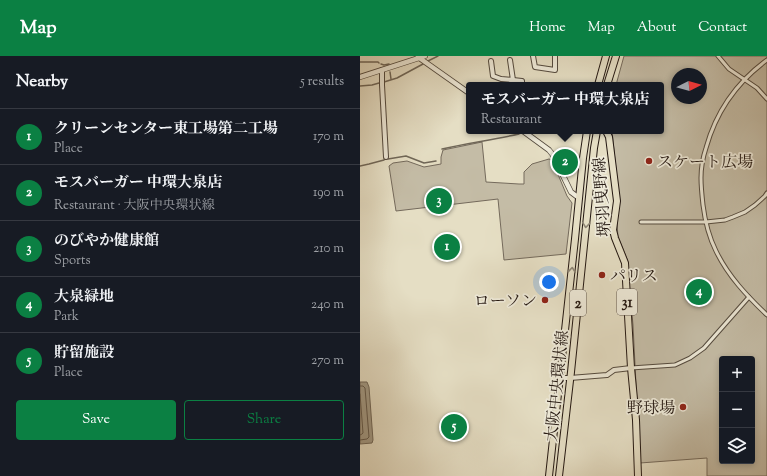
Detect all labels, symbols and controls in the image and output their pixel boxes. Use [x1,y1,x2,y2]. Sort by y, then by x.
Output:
text: Map [20,15,57,42]
text: Home [529,18,566,38]
text: Map [588,18,615,38]
text: About [637,18,676,38]
text: Contact [698,18,747,38]
north arrow [671,68,707,104]
text: Nearby [16,70,68,94]
text: 5 results [300,73,344,91]
popup [466,82,664,134]
text: モスバーガー 中環大泉店 [481,90,649,111]
text: Restaurant [481,111,542,129]
text: クリーンセンター東工場第二工場 [54,119,278,140]
text: 1 [27,128,31,146]
text: 170 m [313,128,344,146]
text: Place [54,140,83,158]
pin: 2 [552,147,578,177]
place label: スケート広場 [657,152,753,175]
street label: 堺羽曳野線 [589,156,618,238]
marker: スケート広場 [644,156,654,166]
text: モスバーガー 中環大泉店 [54,173,222,194]
text: 2 [26,184,32,202]
text: 190 m [313,184,344,202]
pin: 3 [426,186,452,216]
text: Restaurant · 大阪中央環状線 [54,197,215,215]
one-way arrow [582,222,591,228]
text: のびやか健康館 [54,231,159,252]
pin: 1 [434,232,460,262]
text: 3 [26,240,32,258]
text: 210 m [313,240,344,258]
text: Sports [54,252,91,270]
place label: パリス [610,266,658,289]
one-way arrow [567,267,576,273]
marker: パリス [597,270,607,280]
your location [539,272,559,292]
pin: 4 [686,277,712,307]
text: 大泉緑地 [54,287,114,308]
road number: 31 [617,289,637,315]
road number: 2 [570,290,586,316]
place label: ローソン [474,291,537,314]
marker: ローソン [540,295,550,305]
text: 4 [26,296,32,314]
text: 240 m [311,296,344,314]
text: Park [54,308,79,326]
street label: 大阪中央環状線 [541,329,576,443]
text: 貯留施設 [54,343,114,364]
text: 5 [27,352,31,370]
text: 270 m [311,352,344,370]
map controls [719,356,755,464]
button: + [719,356,755,392]
text: Place [54,364,83,382]
button: − [719,392,755,428]
place label: 野球場 [627,398,675,421]
button: Save [16,400,176,440]
button: Share [184,400,344,440]
marker: 野球場 [678,402,688,412]
pin: 5 [441,412,467,442]
button: layers [719,428,755,464]

